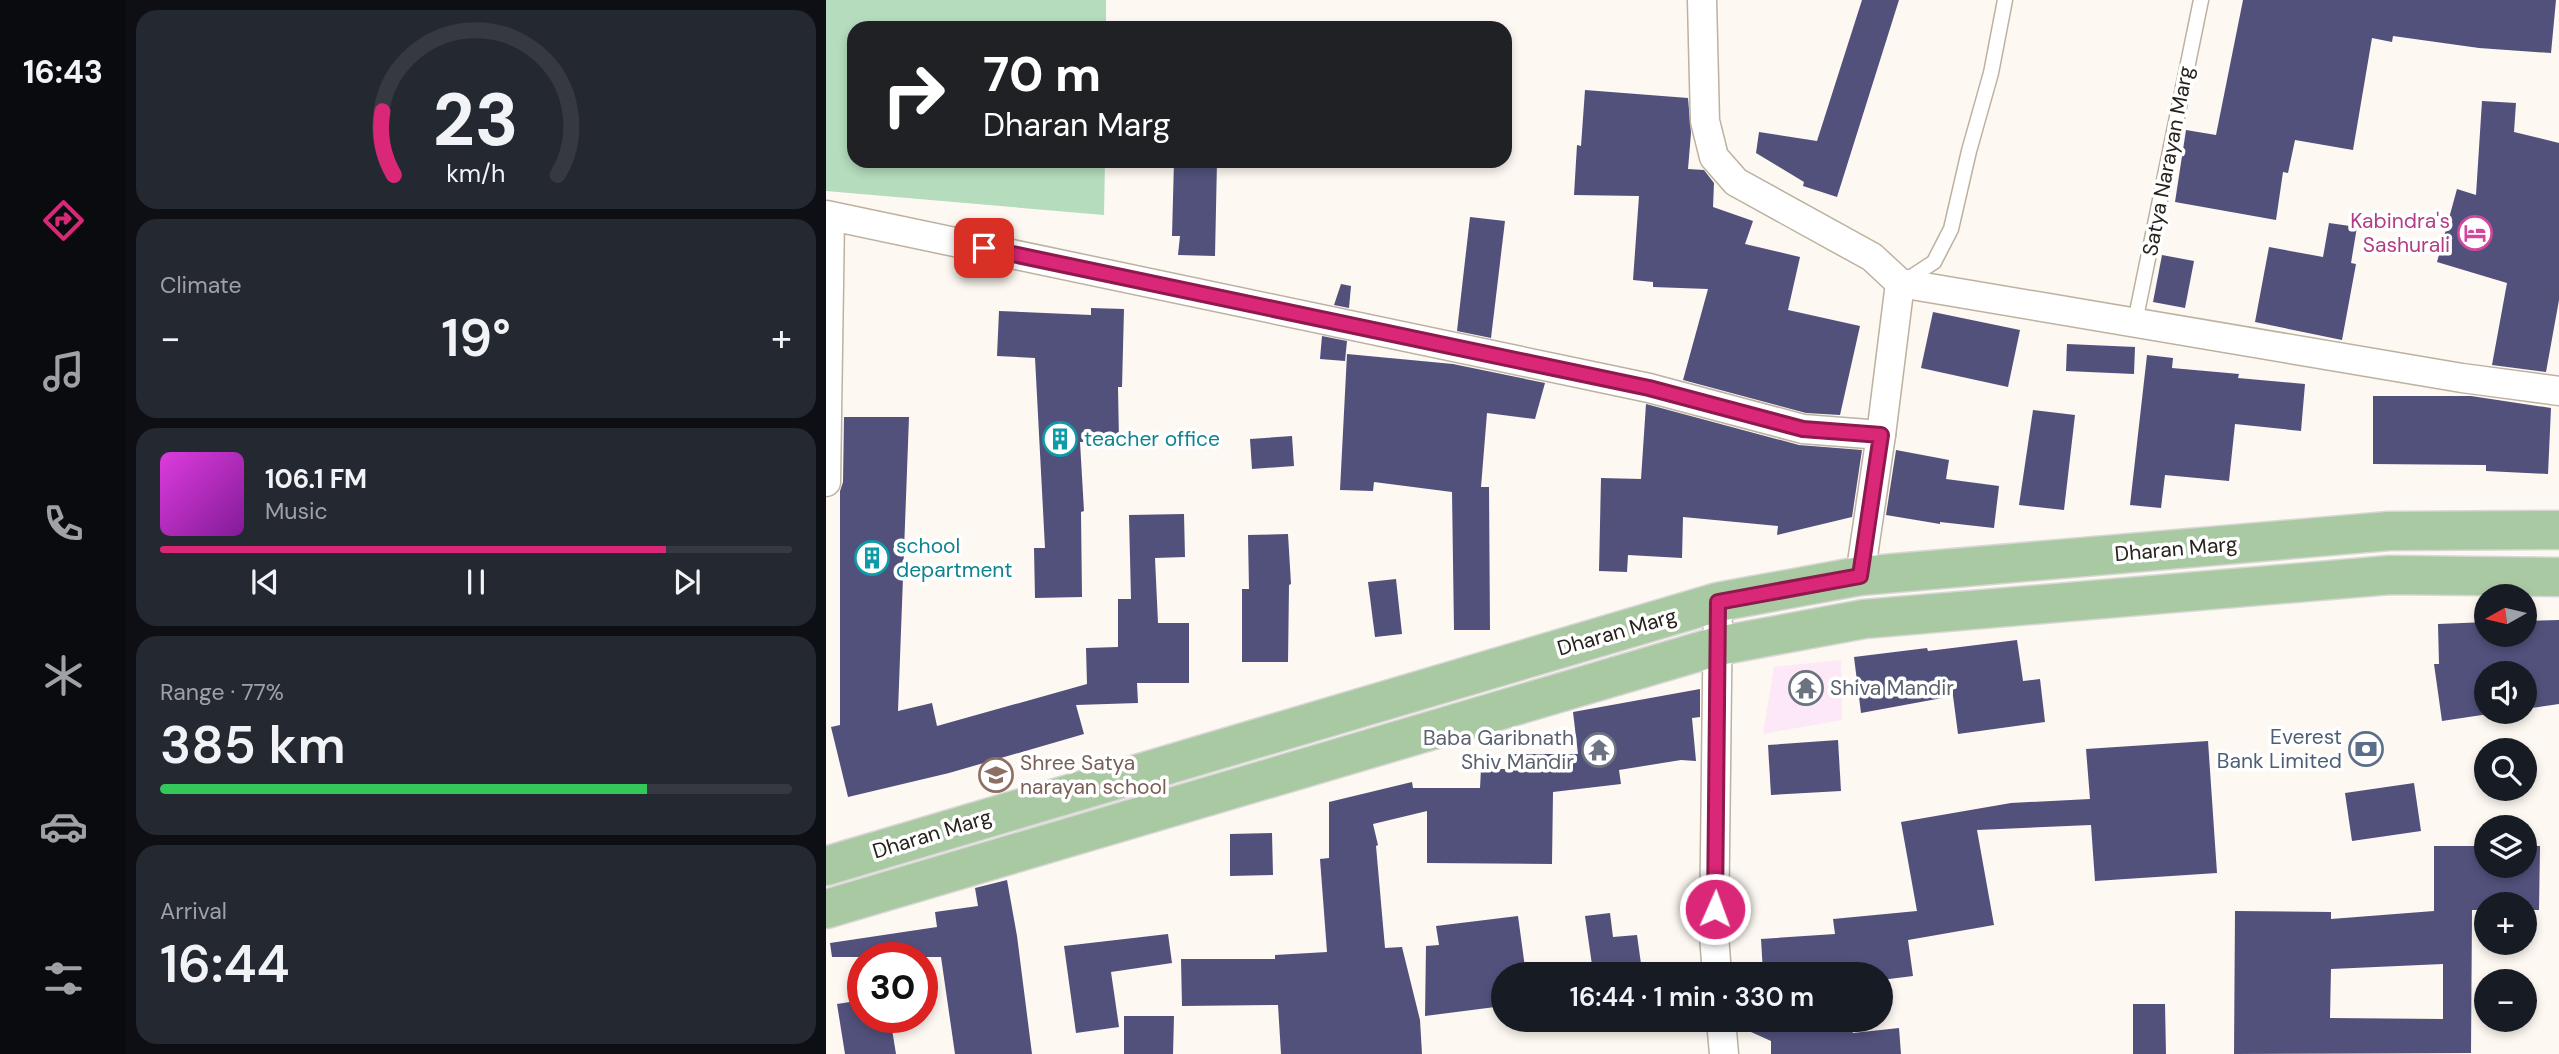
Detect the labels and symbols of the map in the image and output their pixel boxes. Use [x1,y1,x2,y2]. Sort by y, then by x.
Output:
street label: Satya Narayan Marg [2136,63,2200,258]
place label: Kabindra's Sashurali [2350,207,2450,259]
hotel icon: Kabindra's Sashurali [2456,214,2494,252]
pin [954,218,1014,278]
building icon: teacher office [1041,420,1079,458]
place label: teacher office [1084,425,1220,453]
street label: Dharan Marg [2113,530,2239,568]
place label: school department [896,532,1013,584]
building icon: school department [853,539,891,577]
north arrow [2474,584,2538,648]
street label: Dharan Marg [1554,601,1680,662]
temple icon: Shiva Mandir [1787,669,1825,707]
place label: Shiva Mandir [1830,674,1954,702]
place label: Everest Bank Limited [2217,723,2342,775]
place label: Baba Garibnath Shiv Mandir [1423,724,1574,776]
bank icon: Everest Bank Limited [2347,730,2385,768]
temple icon: Baba Garibnath Shiv Mandir [1580,731,1618,769]
place label: Shree Satya narayan school [1020,749,1167,801]
school or university icon: Shree Satya narayan school [977,756,1015,794]
street label: Dharan Marg [869,803,995,865]
position arrow [1678,872,1752,946]
speed limit sign: 30 [847,942,938,1033]

